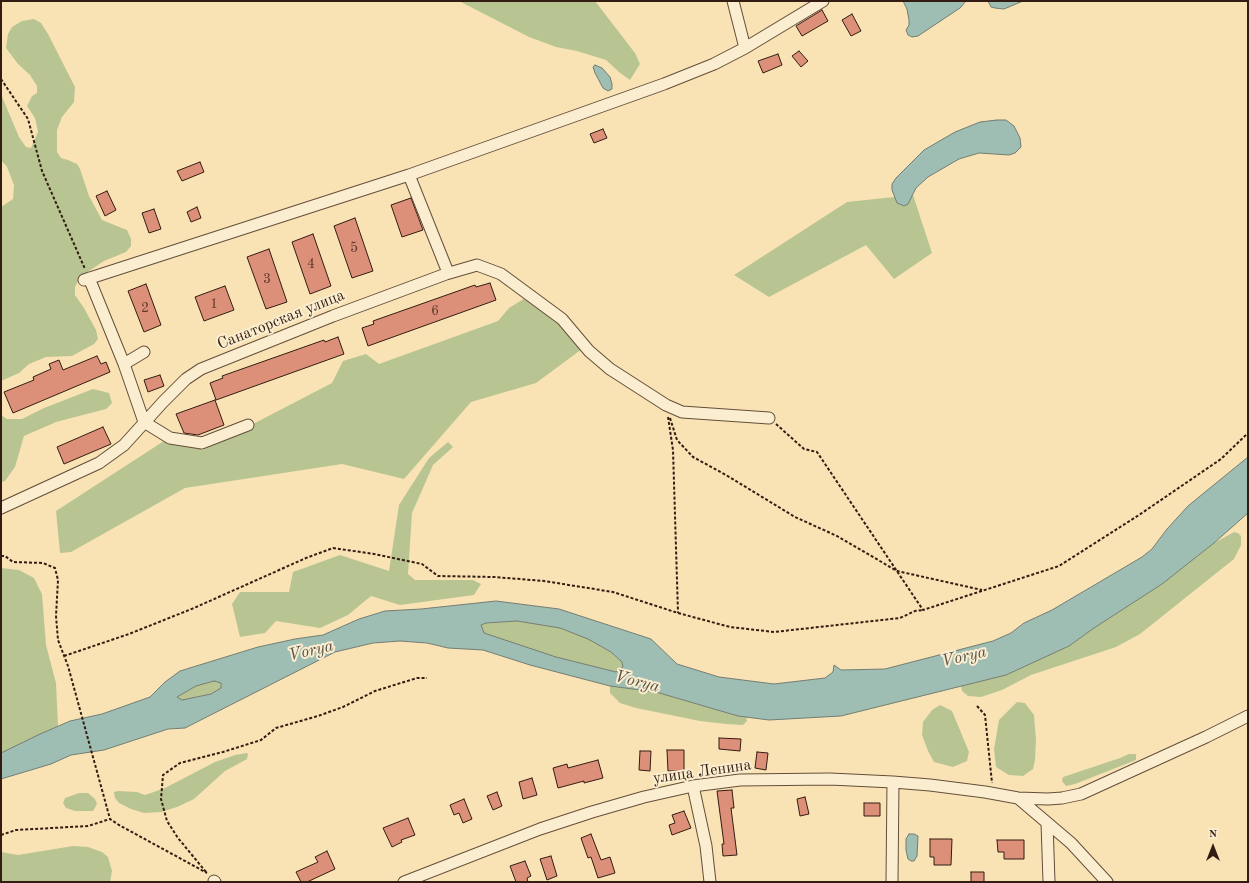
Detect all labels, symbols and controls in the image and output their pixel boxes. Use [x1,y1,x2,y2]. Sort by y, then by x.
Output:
house number: 5 [350,240,358,256]
house number: 4 [307,256,315,272]
house number: 3 [263,271,271,287]
street label: Санаторская улица [214,286,348,354]
house number: 1 [210,296,218,312]
house number: 2 [141,300,149,316]
house number: 6 [431,303,439,319]
water label: Vorya [286,636,336,666]
water label: Vorya [939,642,989,672]
water label: Vorya [612,667,662,697]
street label: улица Ленина [652,756,752,788]
north arrow [1193,827,1233,867]
text: N [1209,829,1217,840]

